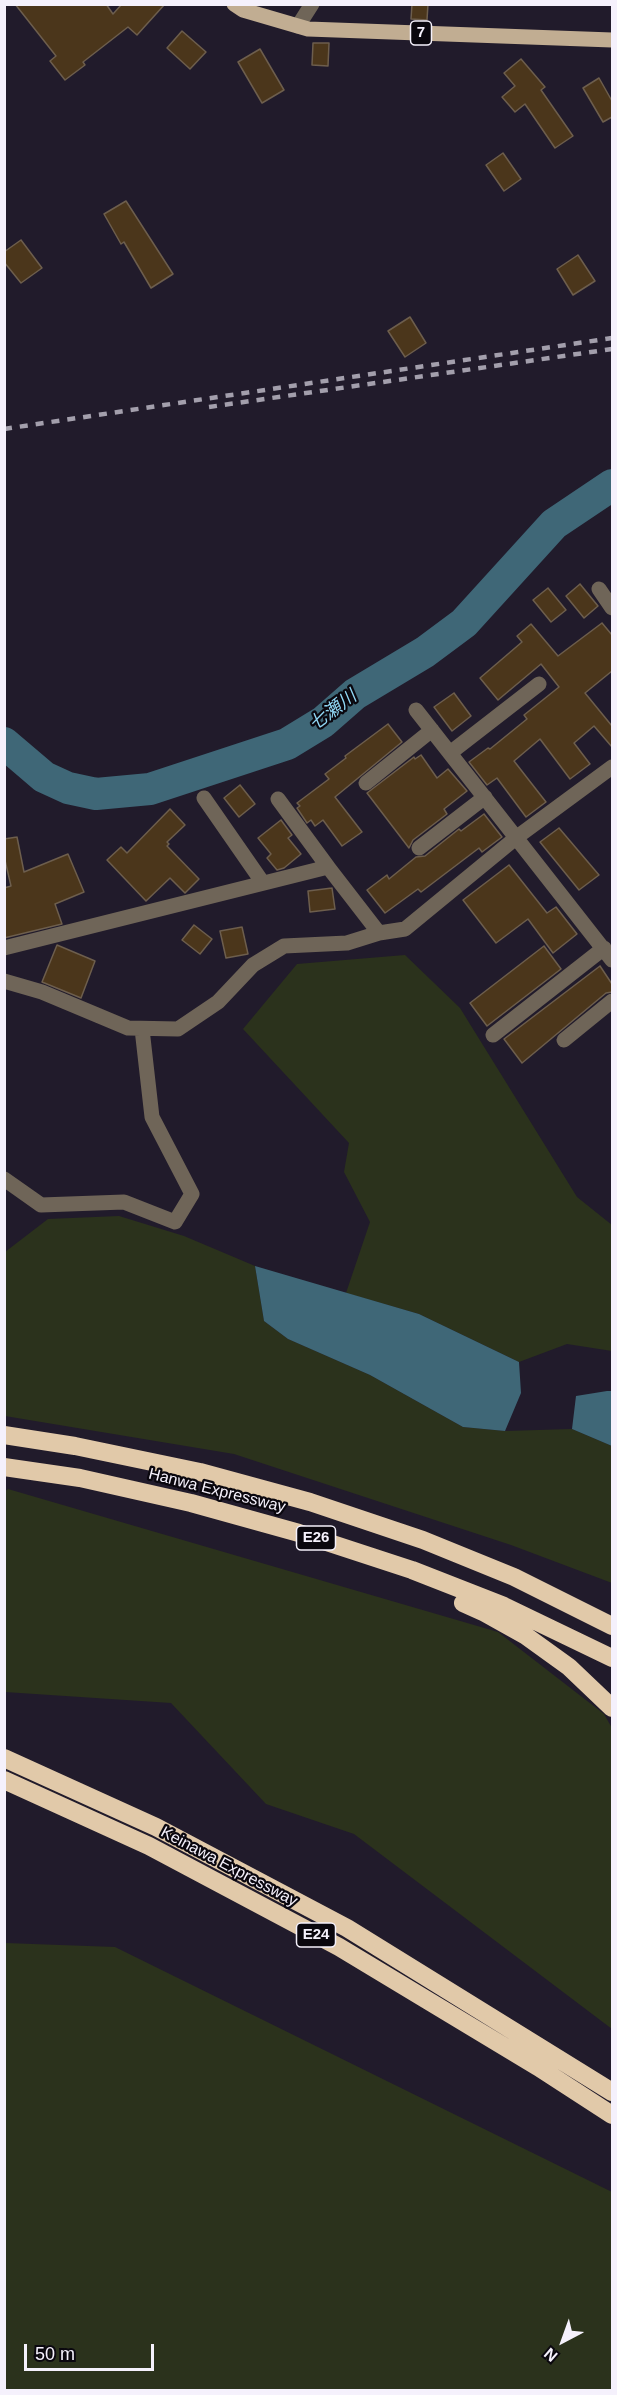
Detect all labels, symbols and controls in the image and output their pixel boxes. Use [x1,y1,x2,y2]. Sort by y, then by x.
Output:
road number: 7 [410,21,432,45]
water label: 七瀬川 [305,686,361,736]
street label: Hanwa Expressway [147,1465,287,1517]
road number: E26 [296,1526,336,1550]
street label: Keinawa Expressway [157,1823,301,1911]
road number: E24 [296,1923,336,1947]
north arrow [533,2311,593,2371]
scale bar [27,2332,158,2370]
text: 50 m [35,2344,75,2364]
text: N [541,2345,561,2365]

